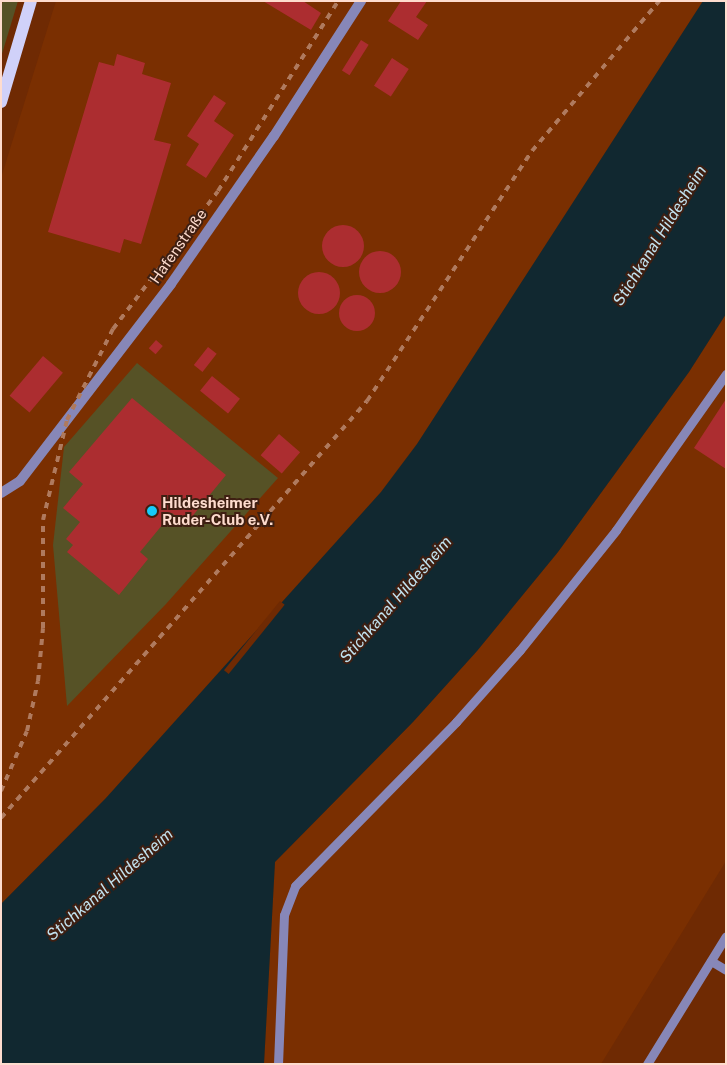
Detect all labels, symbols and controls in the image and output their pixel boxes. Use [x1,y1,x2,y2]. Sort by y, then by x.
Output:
water label: Stichkanal Hildesheim [609,162,711,310]
street label: Hafenstraße [146,205,210,287]
place label: Hildesheimer Ruder-Club e.V. [162,493,273,528]
marker: Hildesheimer Ruder-Club e.V. [146,505,158,517]
water label: Stichkanal Hildesheim [336,533,456,667]
water label: Stichkanal Hildesheim [43,825,177,945]

